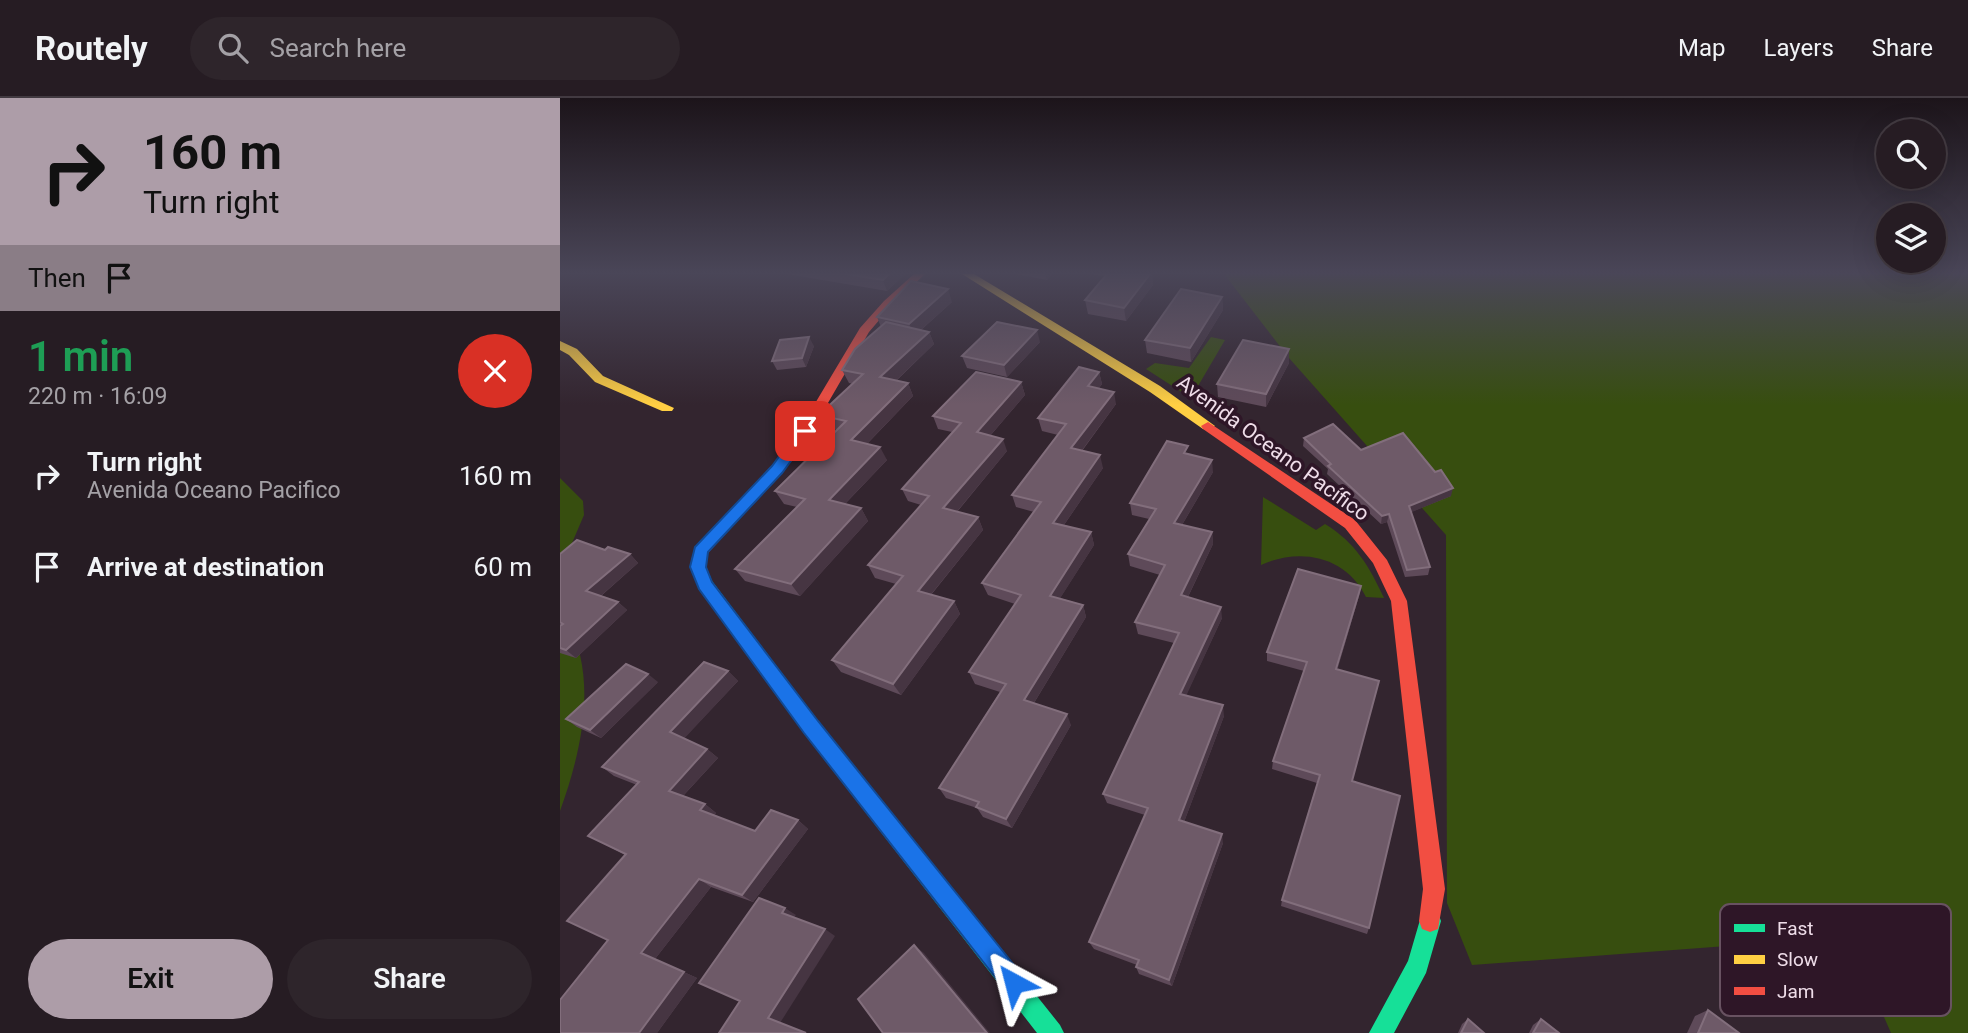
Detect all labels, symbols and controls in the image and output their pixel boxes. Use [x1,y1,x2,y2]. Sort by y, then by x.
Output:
search box [190,17,680,80]
text: Routely [35,29,148,68]
icon: search [214,29,252,67]
text: Search here [270,33,406,63]
text: Map [1678,34,1726,62]
text: Layers [1764,34,1834,62]
text: Share [1872,34,1933,62]
map controls [1876,119,1946,273]
button: search [1876,119,1946,189]
text: 160 m [143,124,282,181]
icon: right [28,126,119,217]
text: Turn right [143,183,279,221]
button: layers [1876,203,1946,273]
icon: arrive [100,259,138,297]
text: Then [28,263,86,293]
text: 1 min [28,332,133,381]
button: close [458,334,532,408]
street label: Avenida Oceano Pacífico [1172,370,1374,526]
text: 220 m · 16:09 [28,383,167,410]
pin [775,401,835,461]
icon: arrive [786,412,824,450]
text: Turn right [87,447,202,477]
icon: right [28,457,66,495]
text: 160 m [459,461,532,491]
text: Avenida Oceano Pacifico [87,477,341,504]
icon: arrive [28,548,66,586]
text: Arrive at destination [87,552,324,582]
text: 60 m [474,552,532,582]
legend [1720,904,1951,1016]
text: Fast [1777,917,1814,940]
button: Exit [28,939,273,1019]
button: Share [287,939,532,1019]
position arrow [977,946,1051,1020]
text: Slow [1777,948,1818,971]
text: Jam [1777,980,1814,1003]

